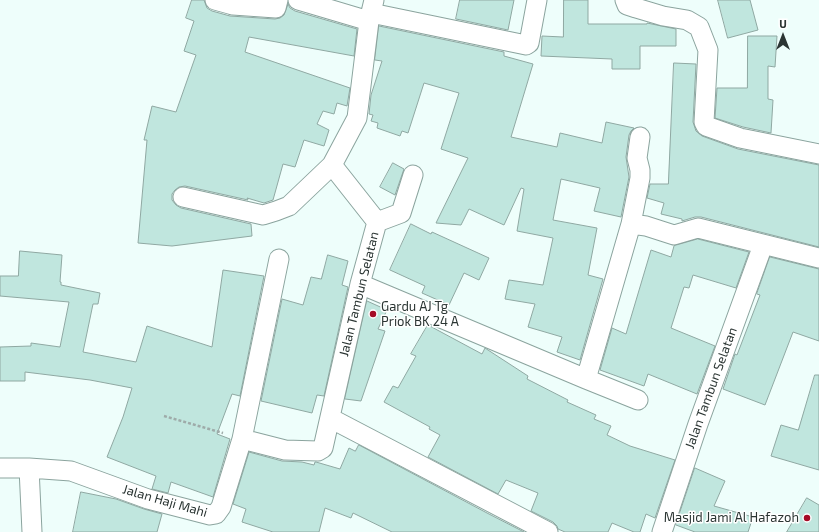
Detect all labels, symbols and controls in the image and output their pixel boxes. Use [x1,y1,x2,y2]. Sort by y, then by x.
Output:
north arrow [763,16,803,56]
text: U [779,17,787,30]
street label: Jalan Tambun Selatan [336,230,382,358]
place label: Gardu AJ Tg Priok BK 24 A [381,299,459,330]
marker: Gardu AJ Tg Priok BK 24 A [368,309,378,319]
street label: Jalan Tambun Selatan [682,325,740,451]
street label: Jalan Haji Mahi [121,481,209,521]
place label: Masjid Jami Al Hafazoh [664,510,799,526]
marker: Masjid Jami Al Hafazoh [802,513,812,523]

